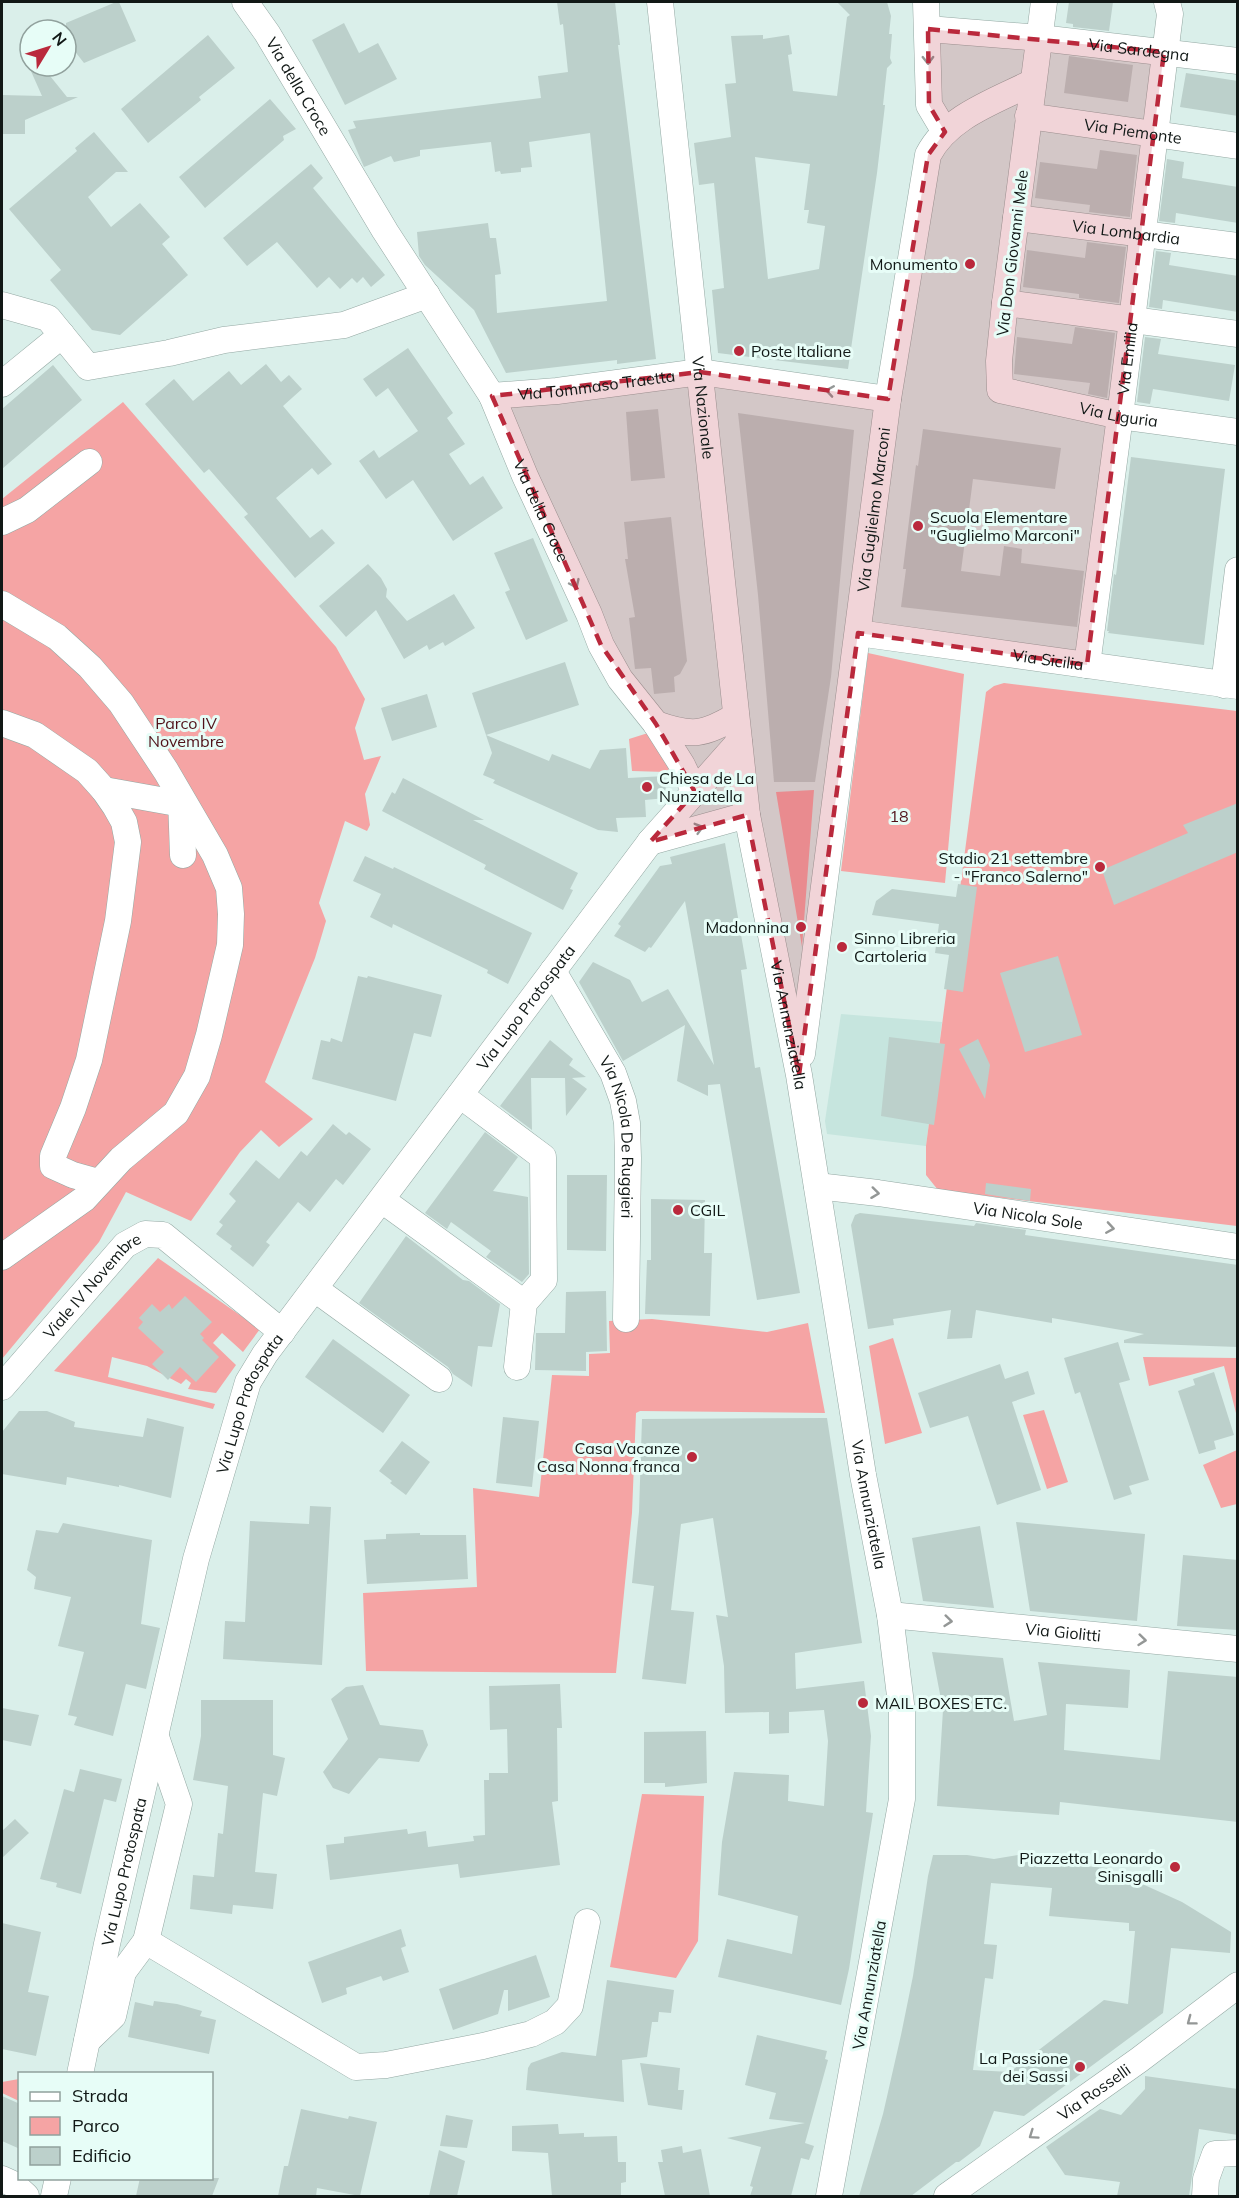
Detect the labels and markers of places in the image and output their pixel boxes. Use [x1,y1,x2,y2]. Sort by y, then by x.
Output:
place label: Monumento [870,254,958,274]
marker: Monumento [963,257,977,271]
place label: Poste Italiane [751,341,851,361]
marker: Poste Italiane [732,344,746,358]
place label: Scuola Elementare "Guglielmo Marconi" [930,507,1080,545]
marker: Scuola Elementare "Guglielmo Marconi" [911,519,925,533]
place label: Chiesa de La Nunziatella [659,768,754,806]
marker: Chiesa de La Nunziatella [640,780,654,794]
place label: Stadio 21 settembre - "Franco Salerno" [938,848,1088,886]
marker: Stadio 21 settembre - "Franco Salerno" [1093,860,1107,874]
place label: Madonnina [705,917,789,937]
marker: Madonnina [794,920,808,934]
place label: Sinno Libreria Cartoleria [854,928,956,966]
marker: Sinno Libreria Cartoleria [835,940,849,954]
place label: CGIL [690,1200,725,1220]
marker: CGIL [671,1203,685,1217]
place label: Casa Vacanze Casa Nonna franca [537,1438,680,1476]
marker: Casa Vacanze Casa Nonna franca [685,1450,699,1464]
place label: MAIL BOXES ETC. [875,1693,1007,1713]
marker: MAIL BOXES ETC. [856,1696,870,1710]
place label: Piazzetta Leonardo Sinisgalli [1019,1848,1163,1886]
marker: Piazzetta Leonardo Sinisgalli [1168,1860,1182,1874]
place label: La Passione dei Sassi [979,2048,1068,2086]
marker: La Passione dei Sassi [1073,2060,1087,2074]

